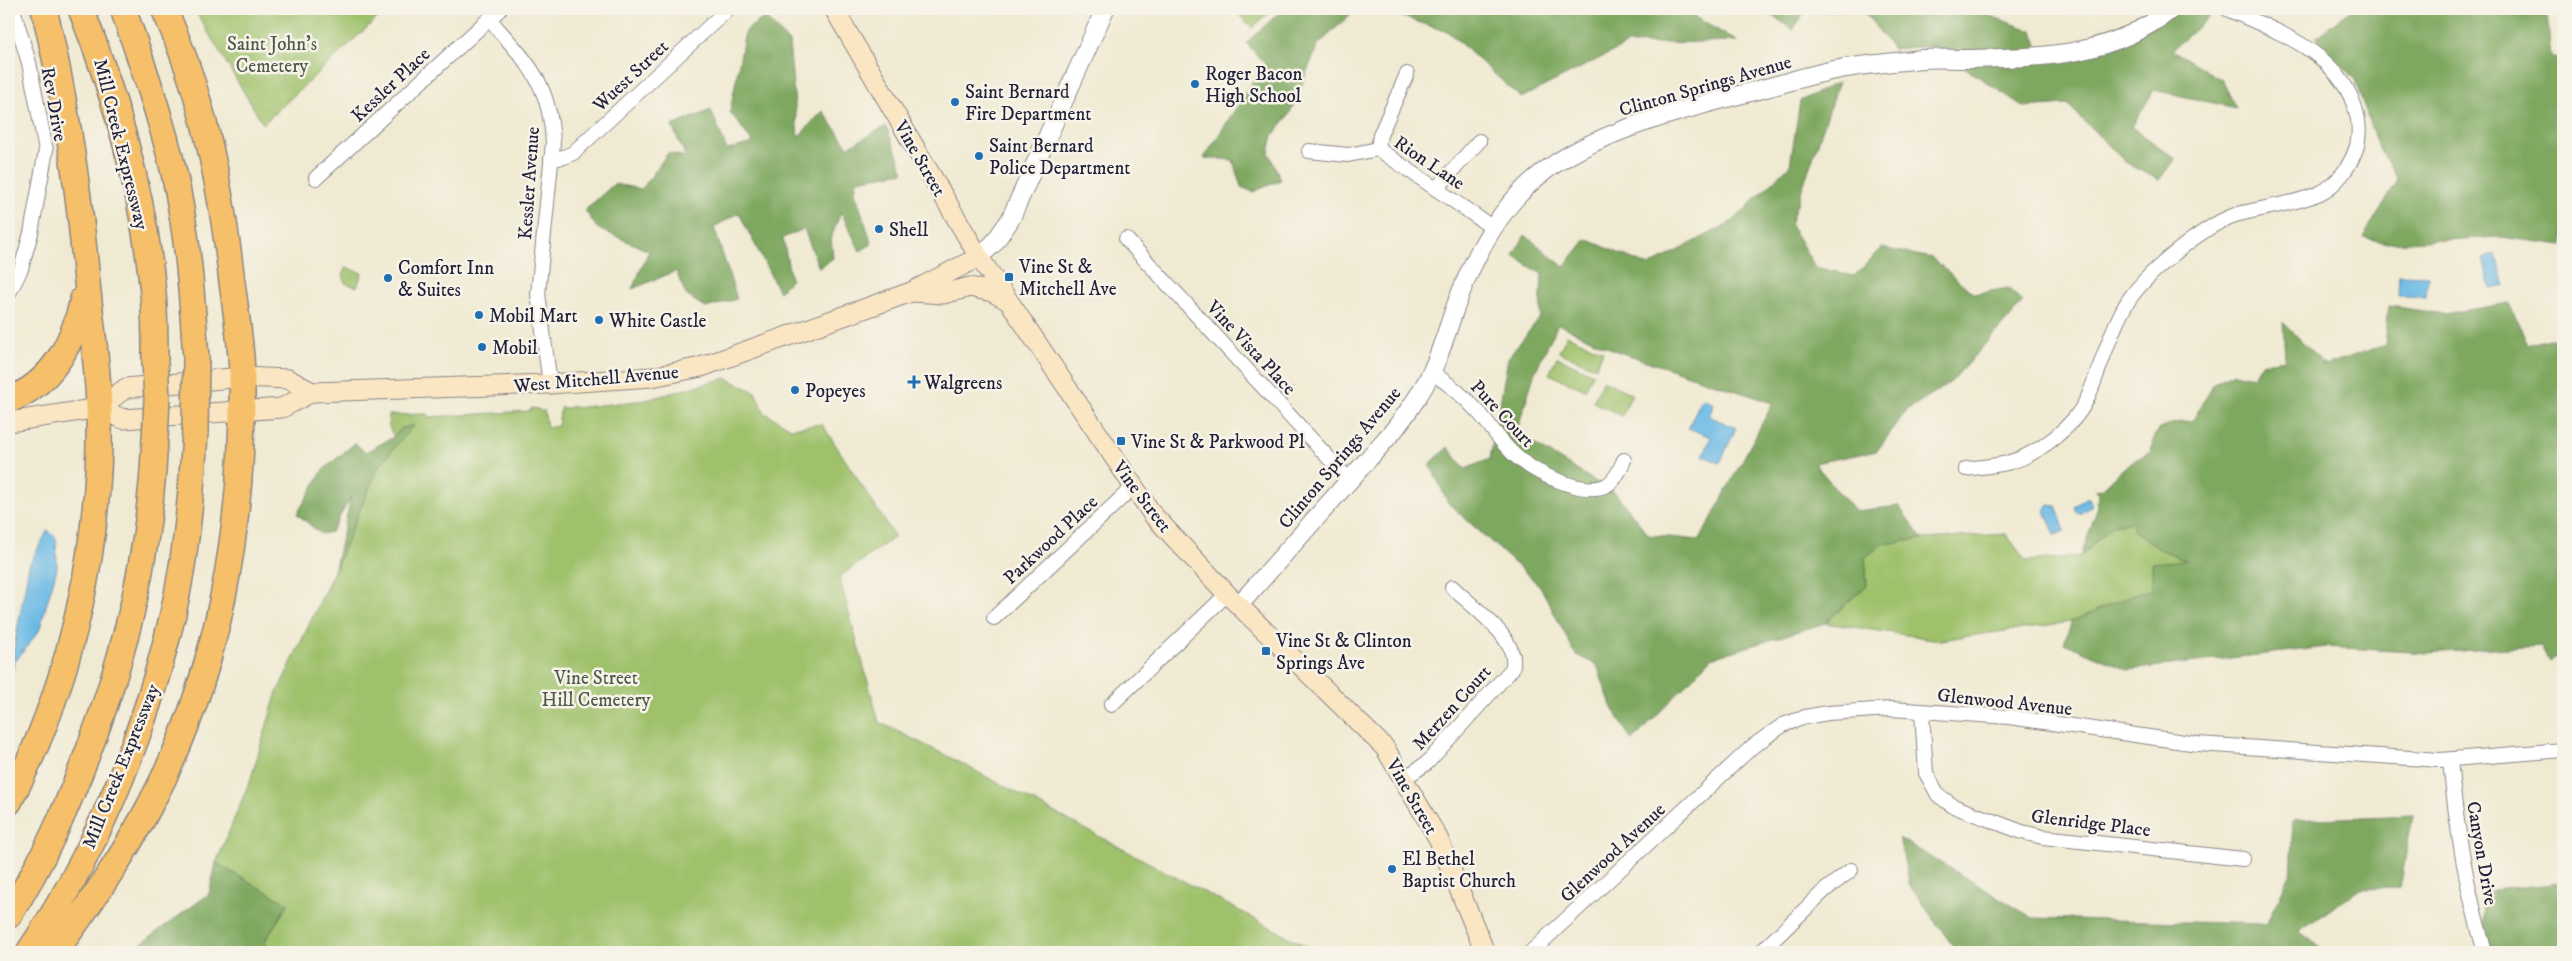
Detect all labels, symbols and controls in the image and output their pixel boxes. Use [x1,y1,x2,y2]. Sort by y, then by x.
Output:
park label: Saint John’s Cemetery [227,33,317,78]
street label: Wuest Street [588,35,674,118]
street label: Kessler Place [347,43,435,127]
street label: Clinton Springs Avenue [1617,51,1794,122]
street label: Mill Creek Expressway [88,56,153,233]
place label: Roger Bacon High School [1205,63,1303,108]
street label: Rev Drive [36,65,71,143]
marker: Roger Bacon High School [1189,78,1201,90]
place label: Saint Bernard Fire Department [965,81,1091,126]
marker: Saint Bernard Fire Department [949,96,961,108]
street label: Vine Street [888,116,951,201]
street label: Kessler Avenue [514,126,545,240]
street label: Rion Lane [1389,131,1469,195]
place label: Saint Bernard Police Department [989,135,1130,180]
marker: Saint Bernard Police Department [973,150,985,162]
place label: Shell [889,219,928,242]
marker: Shell [873,223,885,235]
place label: Vine St & Mitchell Ave [1018,256,1117,301]
place label: Comfort Inn & Suites [398,257,494,302]
marker: Vine St & Mitchell Ave [1003,271,1015,283]
marker: Comfort Inn & Suites [382,272,394,284]
street label: Vine Vista Place [1201,295,1301,400]
place label: Mobil Mart [489,305,578,328]
marker: Mobil Mart [473,309,485,321]
place label: White Castle [608,310,707,333]
marker: White Castle [593,314,605,326]
place label: Mobil [492,337,538,360]
marker: Mobil [476,341,488,353]
street label: West Mitchell Avenue [512,361,680,398]
place label: Walgreens [923,372,1002,395]
marker: Walgreens [908,376,920,388]
street label: Pure Court [1465,376,1539,452]
place label: Popeyes [805,380,866,403]
street label: Clinton Springs Avenue [1274,382,1406,534]
marker: Popeyes [789,384,801,396]
place label: Vine St & Parkwood Pl [1130,431,1305,454]
marker: Vine St & Parkwood Pl [1115,435,1127,447]
street label: Vine Street [1107,456,1176,537]
street label: Parkwood Place [999,491,1103,590]
place label: Vine St & Clinton Springs Ave [1275,630,1412,675]
marker: Vine St & Clinton Springs Ave [1260,645,1272,657]
street label: Merzen Court [1408,661,1496,755]
park label: Vine Street Hill Cemetery [542,667,651,712]
street label: Mill Creek Expressway [78,680,165,852]
street label: Glenwood Avenue [1936,684,2074,721]
street label: Vine Street [1380,754,1443,839]
street label: Glenwood Avenue [1556,798,1671,908]
street label: Canyon Drive [2461,800,2502,907]
street label: Glenridge Place [2030,805,2152,842]
place label: El Bethel Baptist Church [1402,848,1516,893]
marker: El Bethel Baptist Church [1386,863,1398,875]

